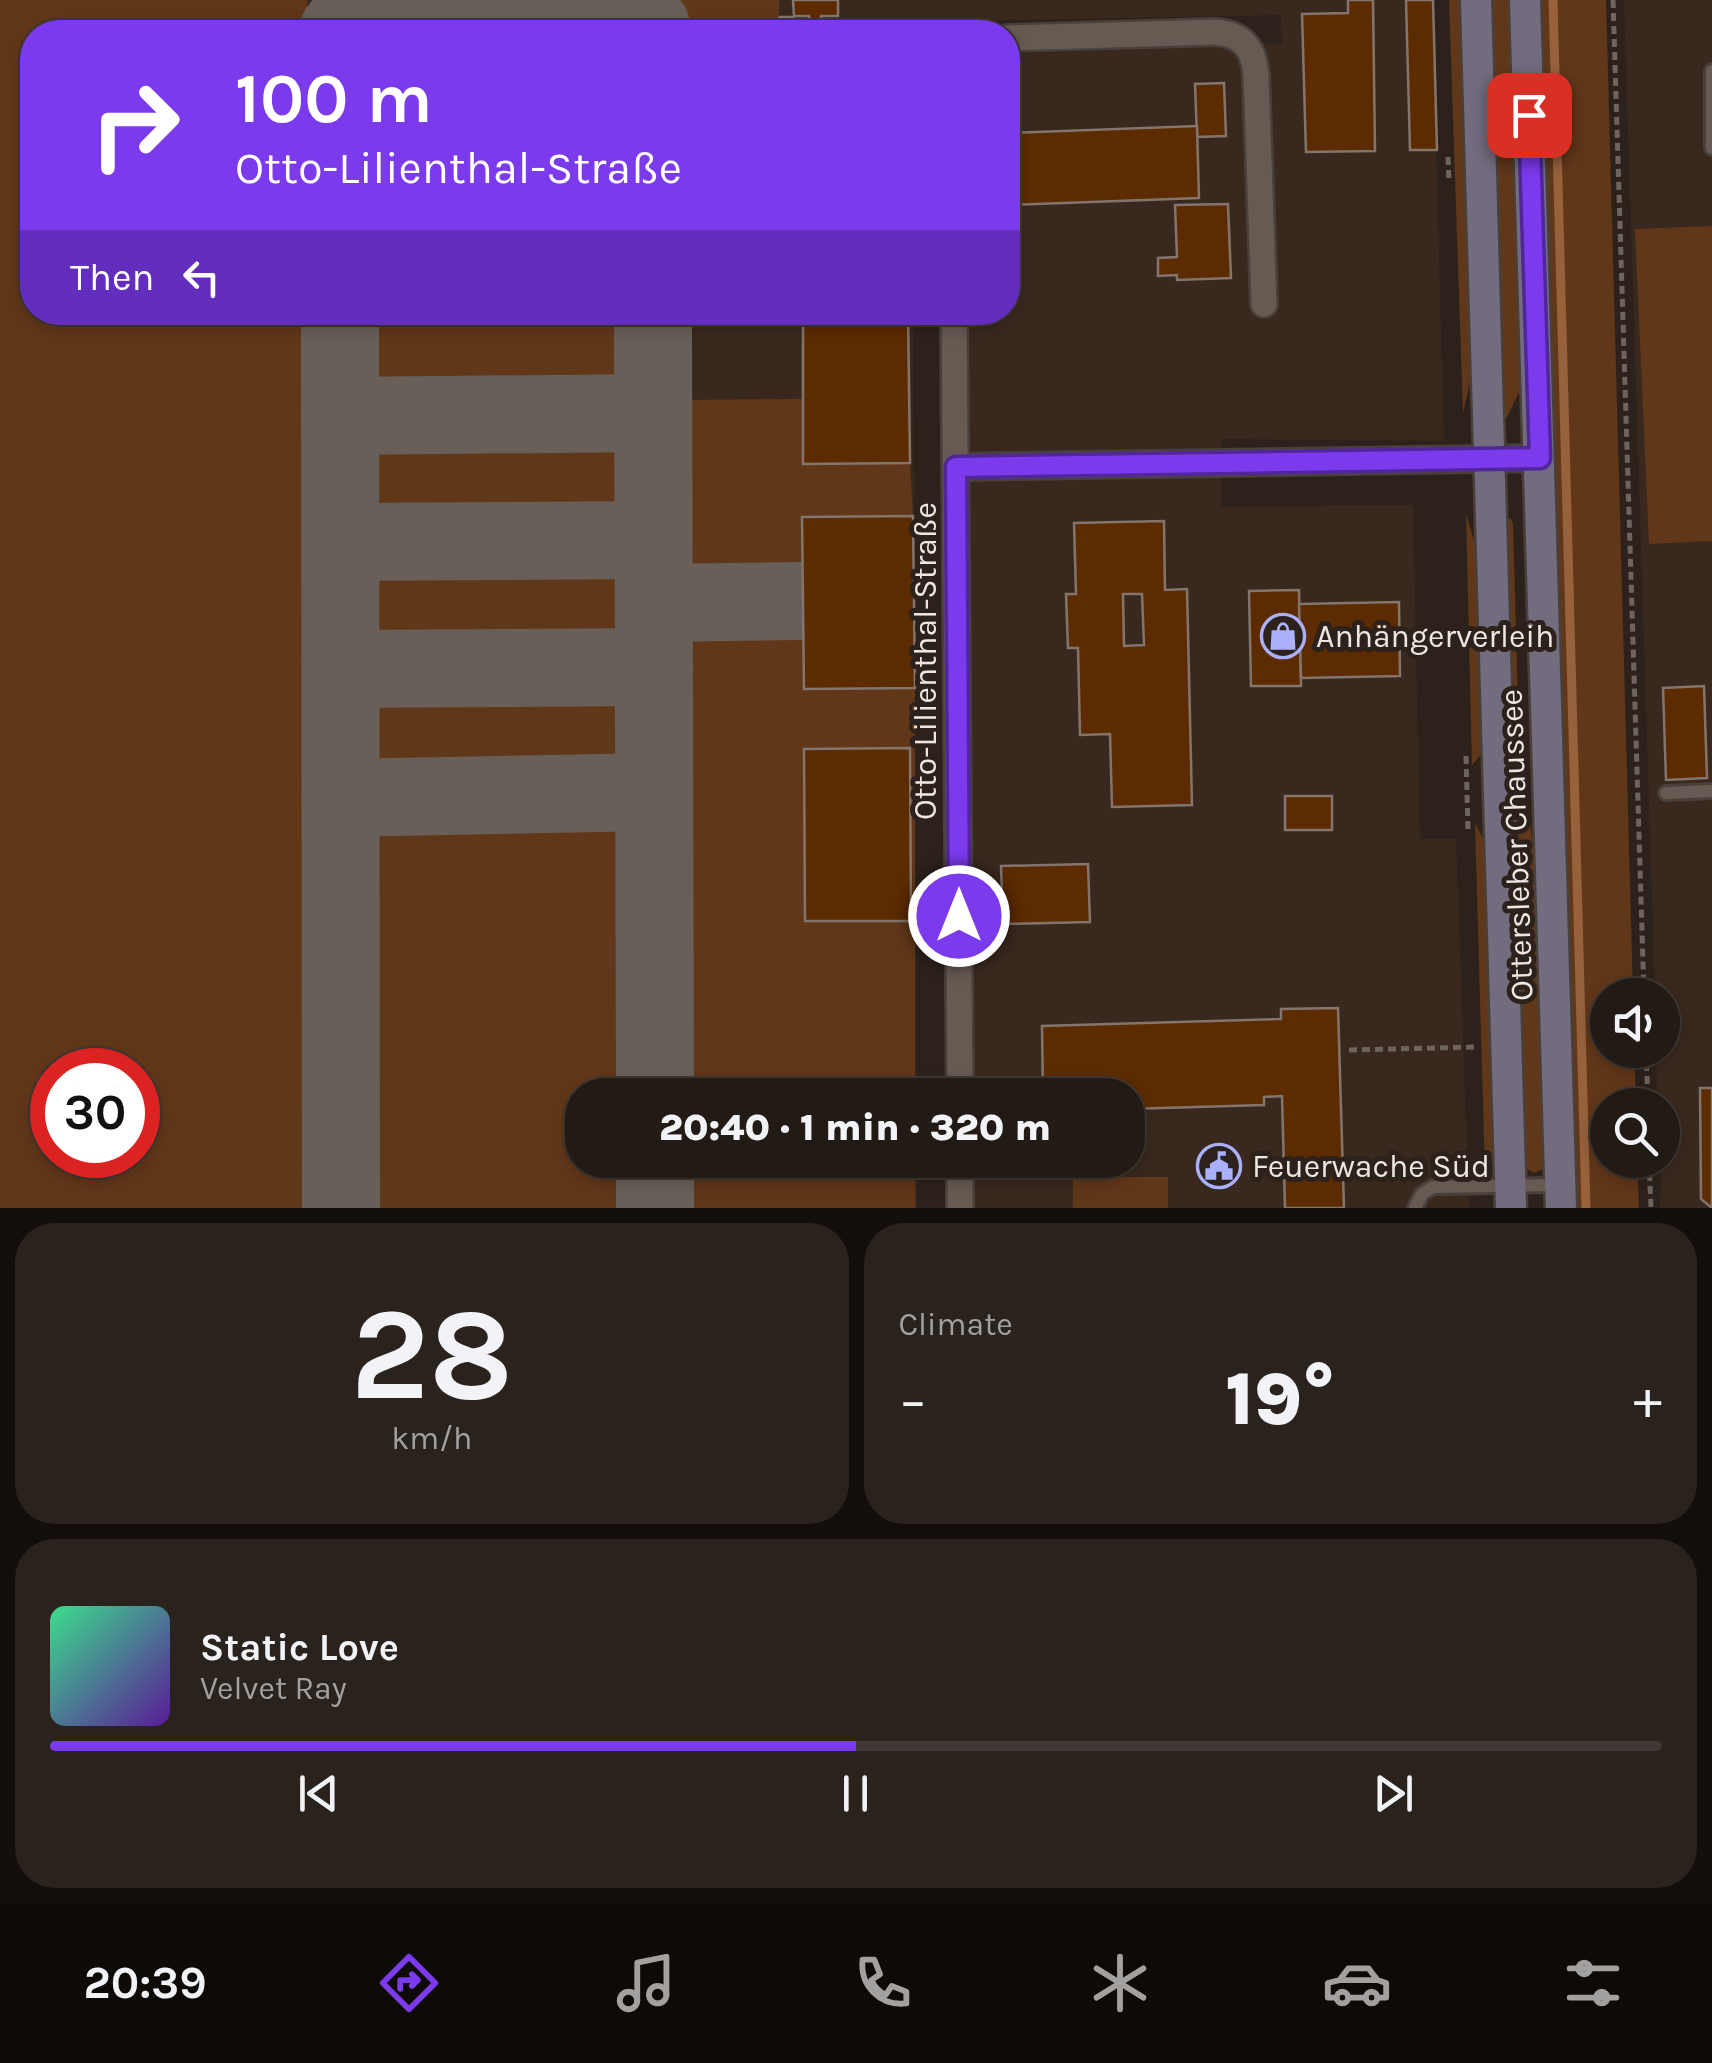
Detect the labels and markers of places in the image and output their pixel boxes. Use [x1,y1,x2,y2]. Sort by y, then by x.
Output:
pin [1487,73,1572,158]
shop icon: Anhängerverleih [1260,613,1306,659]
place label: Anhängerverleih [1316,618,1554,655]
public building icon: Feuerwache Süd [1196,1143,1242,1189]
place label: Feuerwache Süd [1252,1148,1490,1185]

